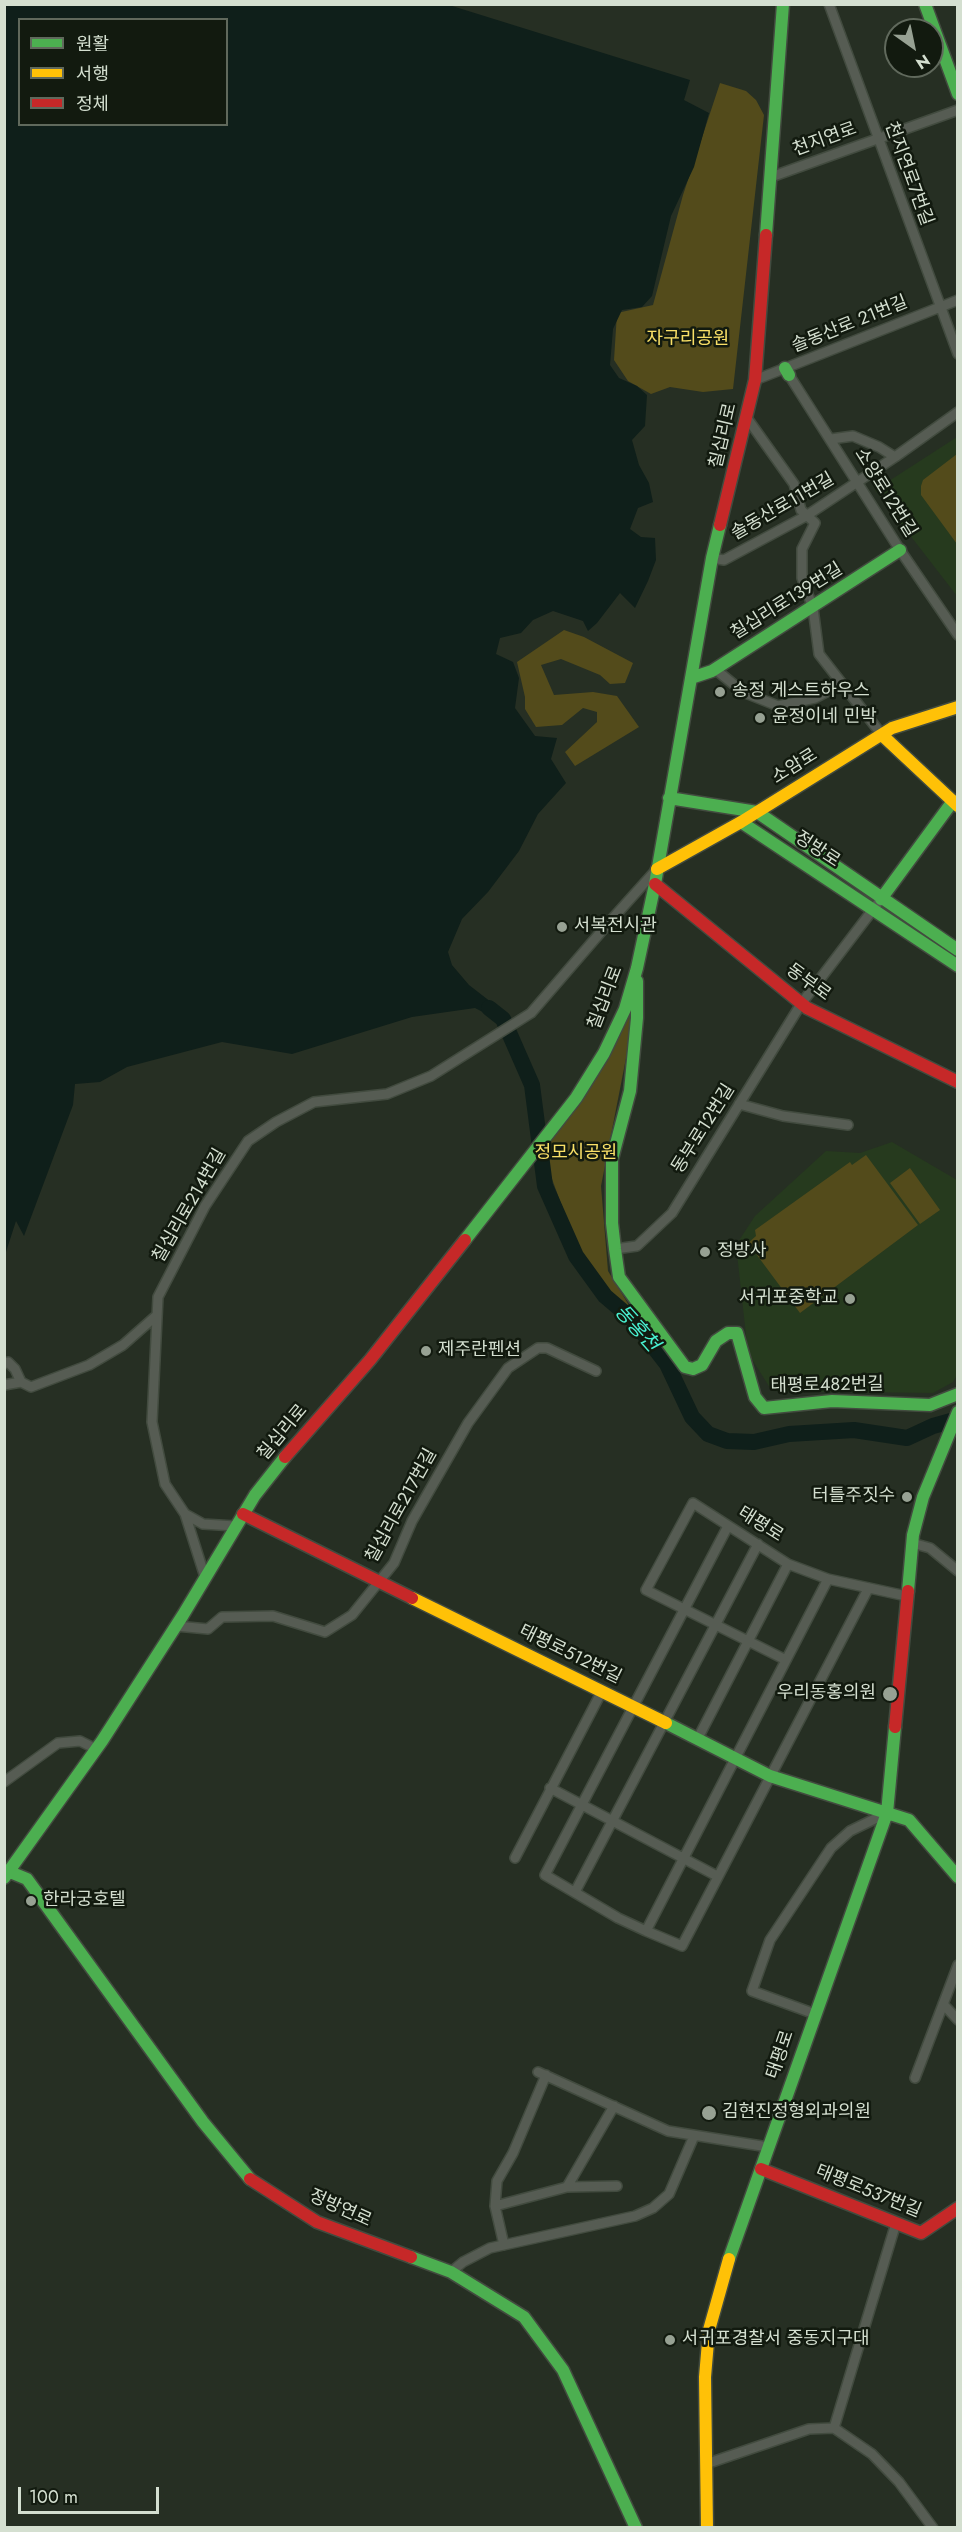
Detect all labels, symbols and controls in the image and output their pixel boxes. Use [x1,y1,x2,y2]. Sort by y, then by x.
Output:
legend [18,18,228,126]
north arrow [884,18,944,78]
text: 원활 [76,31,109,57]
text: N [911,49,935,75]
text: 서행 [76,61,109,87]
text: 정체 [76,91,109,117]
street label: 천지연로 [790,119,860,161]
street label: 천지연로7번길 [879,119,937,229]
street label: 솔동산로 21번길 [789,292,911,358]
park label: 자구리공원 [647,329,729,351]
street label: 칠십리로 [706,401,742,471]
street label: 소양로12번길 [849,444,921,542]
street label: 솔동산로11번길 [728,469,838,545]
street label: 칠십리로139번길 [727,559,847,645]
place label: 송정 게스트하우스 [732,681,870,703]
marker: 송정 게스트하우스 [713,685,727,699]
place label: 윤정이네 민박 [772,707,877,729]
marker: 윤정이네 민박 [753,711,767,725]
street label: 소암로 [768,745,822,789]
street label: 정방로 [790,827,844,873]
place label: 서복전시관 [574,916,657,938]
marker: 서복전시관 [555,920,569,934]
street label: 동부로 [782,960,834,1006]
street label: 칠십리로 [584,963,628,1033]
street label: 동부로12번길 [668,1080,740,1178]
park label: 정모시공원 [535,1143,617,1165]
street label: 칠십리로214번길 [149,1145,231,1267]
place label: 정방사 [717,1241,767,1263]
marker: 정방사 [698,1245,712,1259]
place label: 서귀포중학교 [739,1288,838,1310]
marker: 서귀포중학교 [843,1292,857,1306]
water label: 동홍천 [609,1300,663,1358]
place label: 제주란펜션 [438,1340,521,1362]
marker: 제주란펜션 [419,1344,433,1358]
street label: 태평로482번길 [770,1374,884,1398]
street label: 칠십리로 [253,1401,313,1465]
street label: 칠십리로217번길 [362,1445,442,1567]
place label: 터틀주짓수 [812,1486,895,1508]
marker: 터틀주짓수 [900,1490,914,1504]
street label: 태평로 [733,1503,787,1547]
street label: 태평로512번길 [515,1621,625,1689]
place label: 우리동홍의원 [777,1683,876,1705]
marker: 우리동홍의원 [881,1685,899,1703]
place label: 한라궁호텔 [43,1890,126,1912]
marker: 한라궁호텔 [24,1894,38,1908]
street label: 태평로 [763,2028,799,2082]
place label: 김현진정형외과의원 [722,2102,871,2124]
marker: 김현진정형외과의원 [700,2104,718,2122]
street label: 태평로537번길 [812,2161,924,2223]
street label: 정방연로 [305,2186,375,2232]
place label: 서귀포경찰서 중동지구대 [682,2329,870,2351]
marker: 서귀포경찰서 중동지구대 [663,2333,677,2347]
scale bar [21,2475,162,2513]
text: 100 m [29,2484,78,2510]

